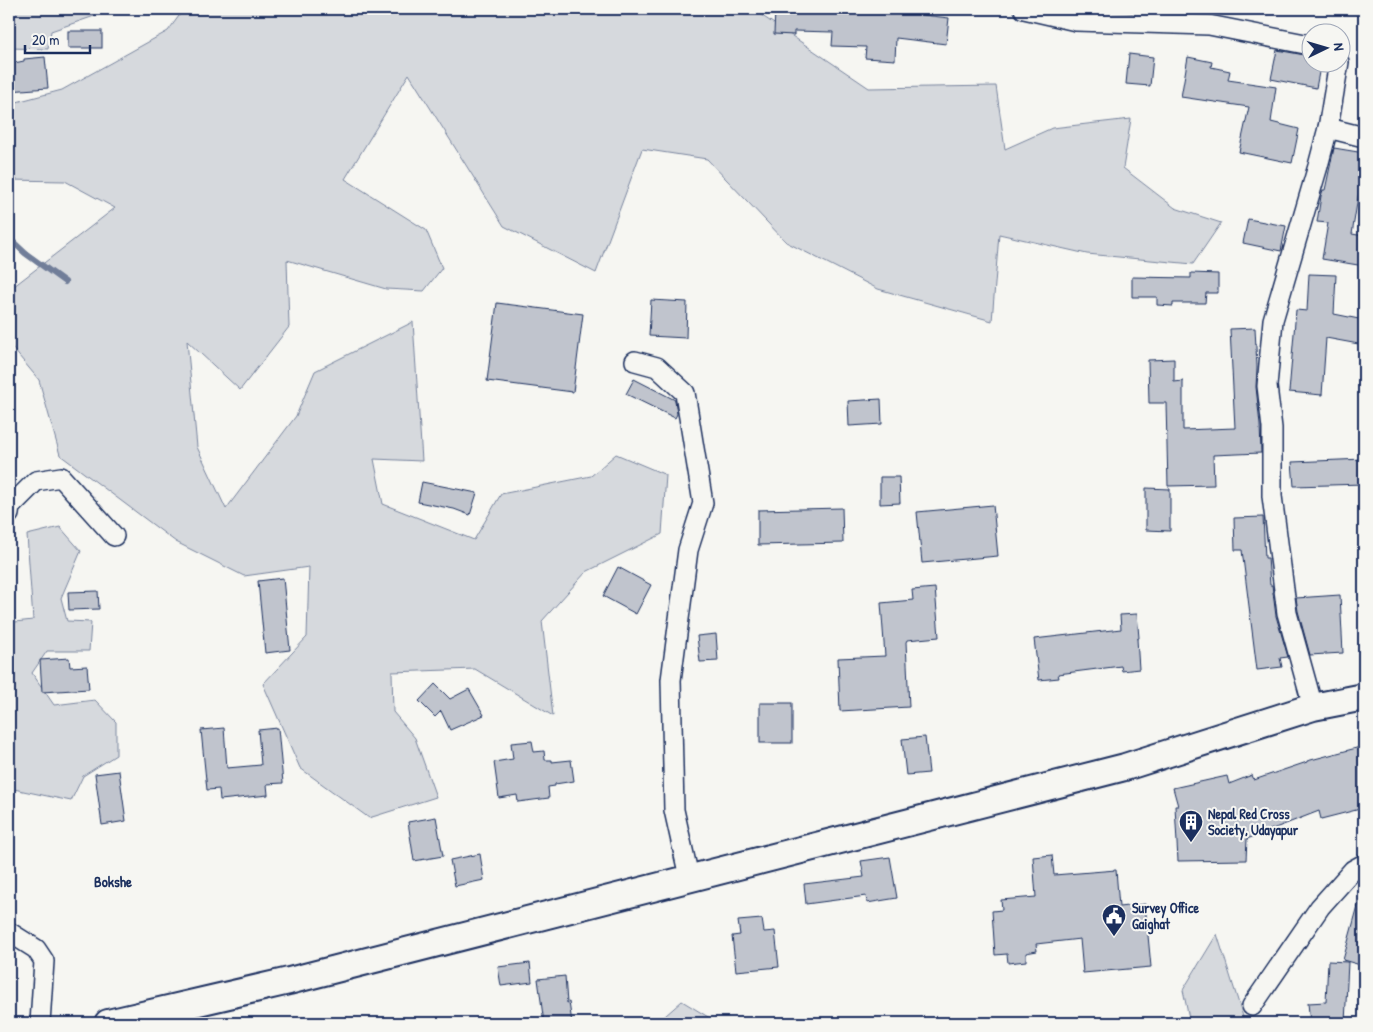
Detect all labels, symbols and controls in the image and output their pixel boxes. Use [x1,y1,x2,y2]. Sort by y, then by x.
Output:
scale bar [25,22,90,54]
north arrow [1300,22,1350,72]
text: 20 m [32,29,59,50]
text: N [1330,42,1349,52]
place label: Nepal Red Cross Society, Udayapur [1208,804,1299,841]
building icon: Nepal Red Cross Society, Udayapur [1178,809,1204,843]
district label: Bokshe [94,871,132,892]
place label: Survey Office Gaighat [1132,898,1199,935]
public building icon: Survey Office Gaighat [1101,903,1127,937]

